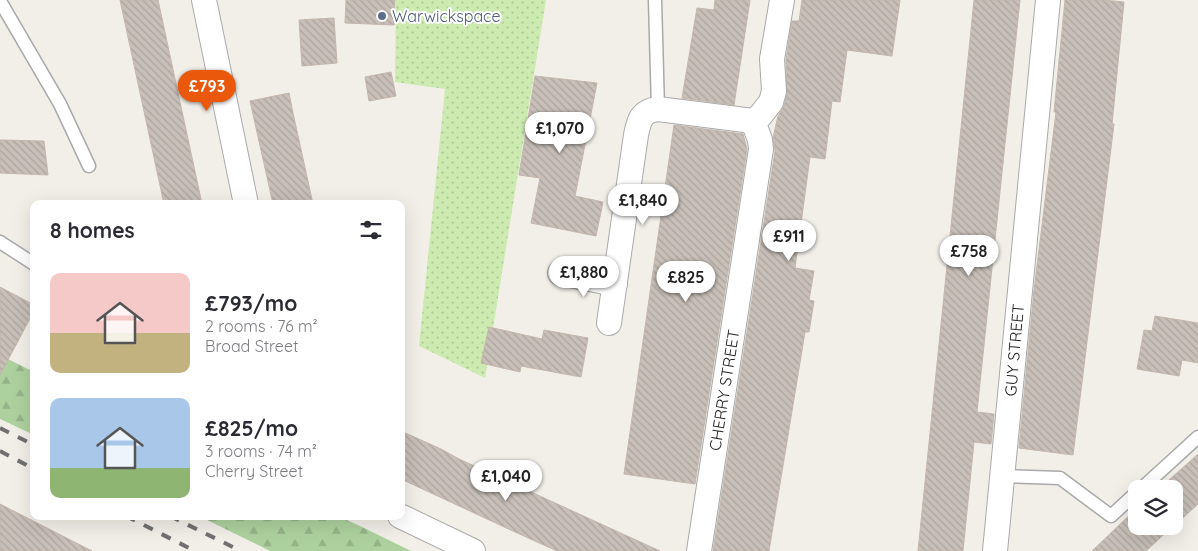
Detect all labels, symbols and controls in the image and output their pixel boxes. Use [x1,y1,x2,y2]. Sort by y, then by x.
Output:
place label: Warwickspace [392,6,500,26]
marker: Warwickspace [376,10,388,22]
pin: £793 [177,70,237,112]
text: £793 [189,76,225,96]
pin: £1,070 [519,112,601,154]
text: £1,070 [536,118,584,138]
pin: £1,840 [602,184,684,226]
text: £1,840 [619,190,667,210]
icon: filters [357,216,385,244]
text: 8 homes [50,217,135,243]
pin: £911 [759,220,819,262]
text: £911 [773,226,805,246]
pin: £758 [939,234,999,277]
text: £758 [951,241,987,261]
pin: £1,880 [543,256,625,298]
pin: £825 [656,260,716,303]
text: £1,880 [560,262,608,282]
text: £825 [667,267,705,287]
text: £793/mo [205,290,297,316]
icon: home [90,293,150,353]
street label: GUY STREET [1000,303,1028,397]
text: 2 rooms · 76 m² [205,316,318,336]
street label: CHERRY STREET [705,328,744,452]
text: Broad Street [205,336,298,356]
text: £825/mo [205,415,298,441]
icon: home [90,418,150,478]
text: 3 rooms · 74 m² [205,441,317,461]
pin: £1,040 [465,460,547,502]
text: Cherry Street [205,461,303,481]
text: £1,040 [481,466,531,486]
map controls [1128,480,1183,535]
button: layers [1128,480,1183,535]

